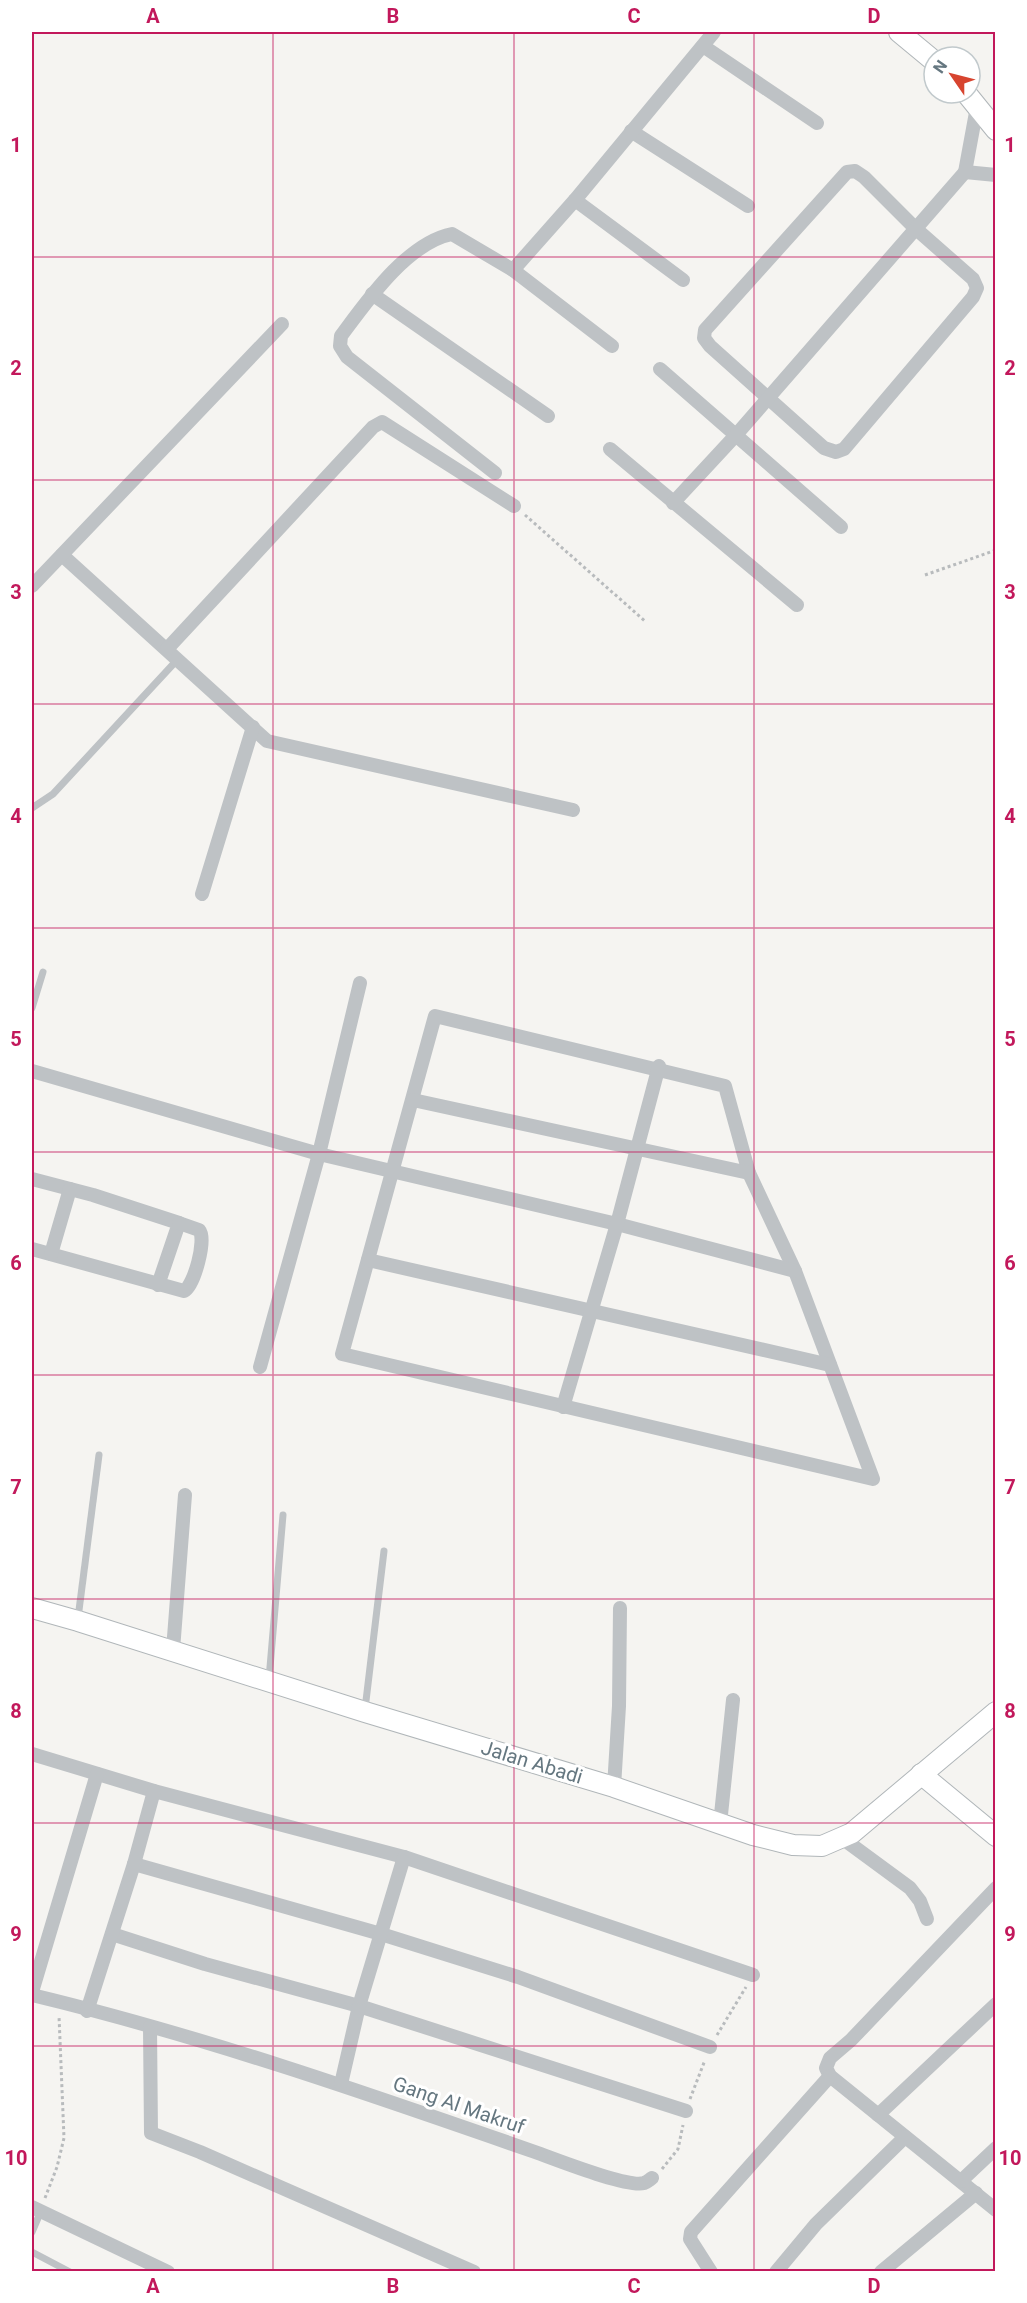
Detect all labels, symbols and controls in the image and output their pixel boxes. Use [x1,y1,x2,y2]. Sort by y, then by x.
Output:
text: A [146,4,160,28]
text: B [387,4,399,28]
text: C [627,4,641,28]
text: D [868,4,881,28]
north arrow [922,45,982,105]
text: N [929,57,951,77]
text: 1 [10,133,22,157]
text: 1 [1004,133,1016,157]
text: 2 [10,356,22,380]
text: 2 [1004,356,1016,380]
text: 3 [10,580,22,604]
text: 3 [1004,580,1016,604]
text: 4 [10,804,22,828]
text: 4 [1004,804,1016,828]
text: 5 [10,1027,22,1051]
text: 5 [1004,1027,1016,1051]
text: 6 [10,1251,22,1275]
text: 6 [1004,1251,1016,1275]
text: 7 [10,1475,22,1499]
text: 7 [1004,1475,1016,1499]
text: 8 [10,1699,22,1723]
text: 8 [1004,1699,1016,1723]
street label: Jalan Abadi [478,1735,586,1789]
text: 9 [10,1922,22,1946]
text: 9 [1004,1922,1016,1946]
street label: Gang Al Makruf [390,2071,528,2139]
text: 10 [5,2146,27,2170]
text: 10 [999,2146,1021,2170]
text: A [146,2274,160,2298]
text: B [387,2274,399,2298]
text: C [627,2274,641,2298]
text: D [868,2274,881,2298]

